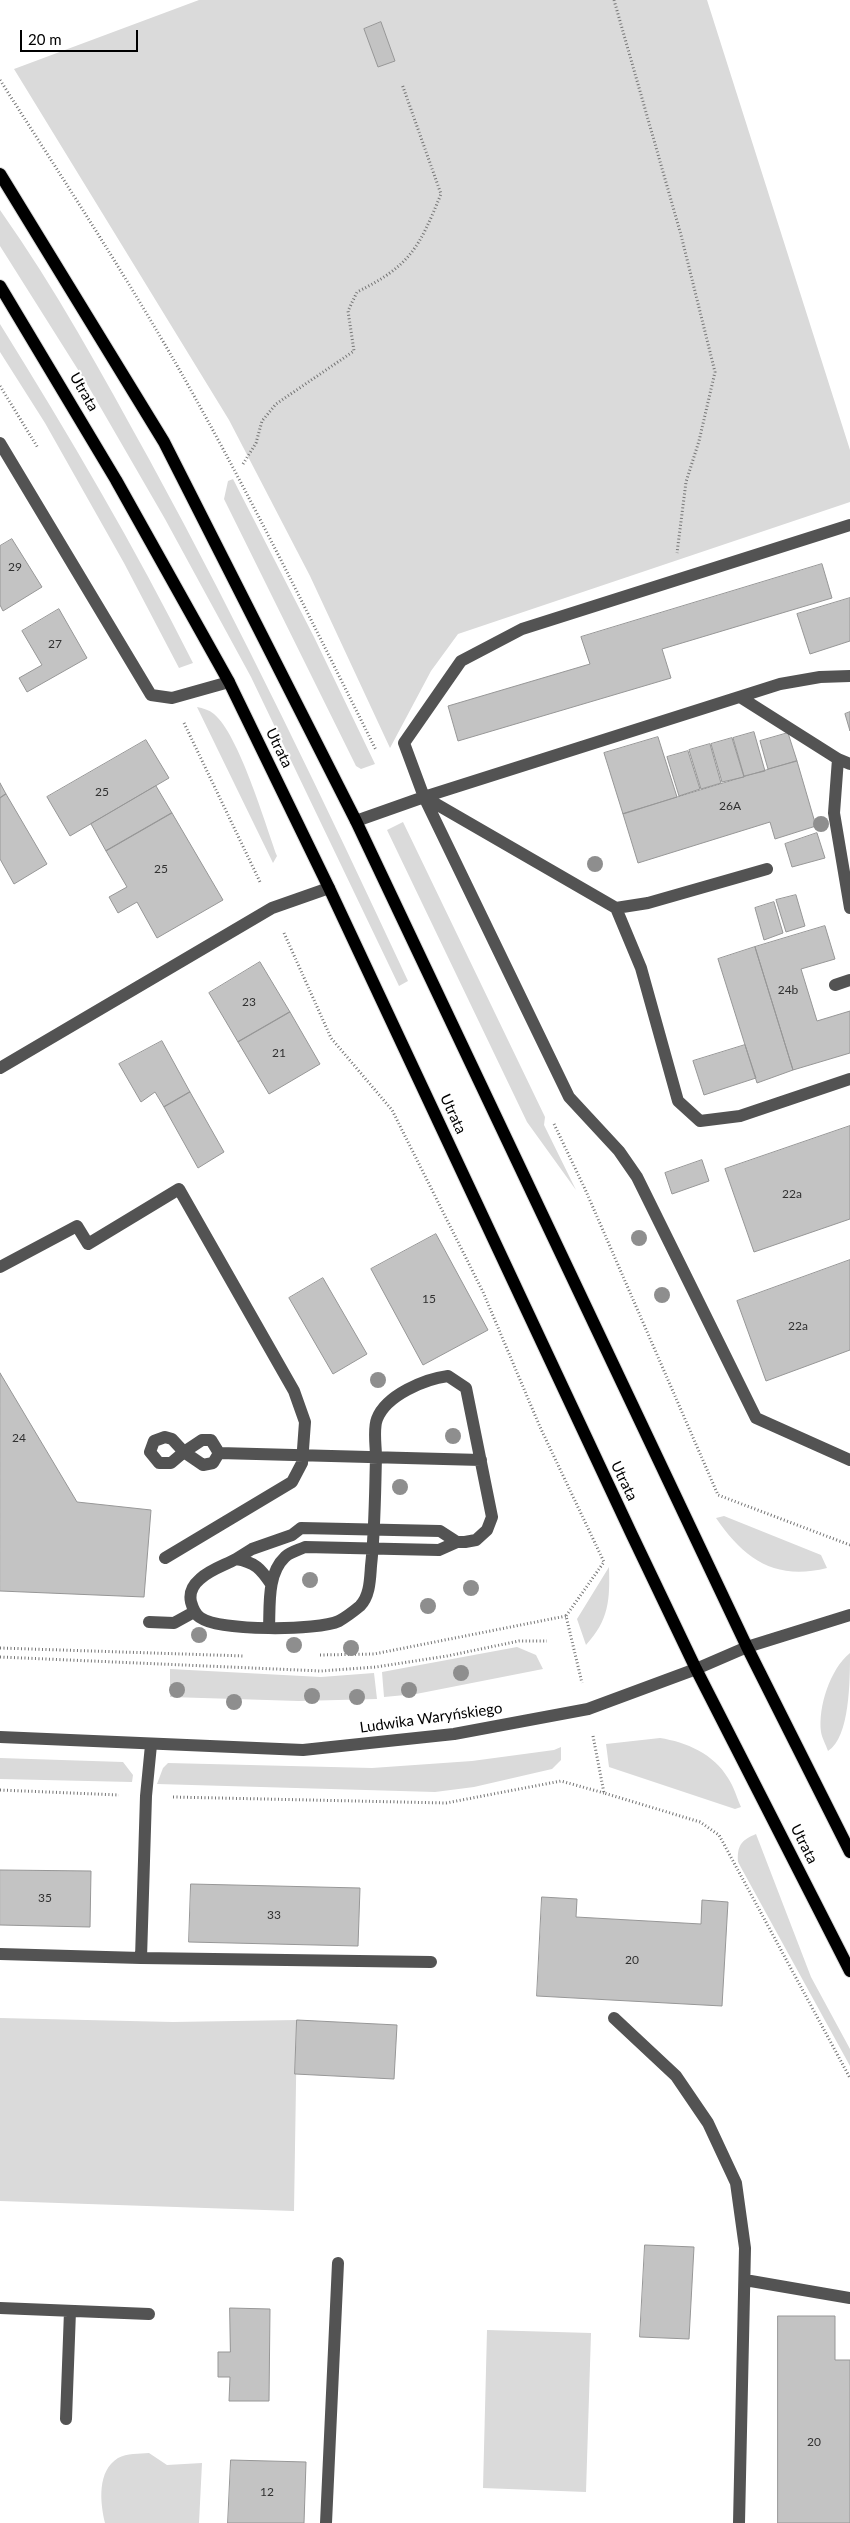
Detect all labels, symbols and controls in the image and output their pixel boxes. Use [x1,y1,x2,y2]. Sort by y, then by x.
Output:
scale bar [22,20,140,52]
text: 20 m [28,30,62,48]
street label: Utrata [66,369,102,415]
house number: 29 [8,560,22,574]
house number: 27 [48,637,62,651]
street label: Utrata [262,725,296,771]
house number: 25 [95,785,109,799]
house number: 26A [719,799,741,813]
house number: 25 [154,862,168,876]
house number: 24b [778,983,798,997]
house number: 23 [242,995,256,1009]
house number: 21 [272,1046,286,1060]
street label: Utrata [436,1091,470,1137]
house number: 22a [782,1187,802,1201]
house number: 15 [422,1292,436,1306]
house number: 22a [788,1319,808,1333]
house number: 24 [12,1431,26,1445]
street label: Utrata [607,1458,641,1504]
street label: Ludwika Waryńskiego [359,1699,503,1737]
street label: Utrata [786,1821,822,1867]
house number: 35 [38,1891,52,1905]
house number: 33 [267,1908,281,1922]
house number: 20 [625,1953,639,1967]
house number: 20 [807,2435,821,2449]
house number: 12 [260,2485,274,2499]

